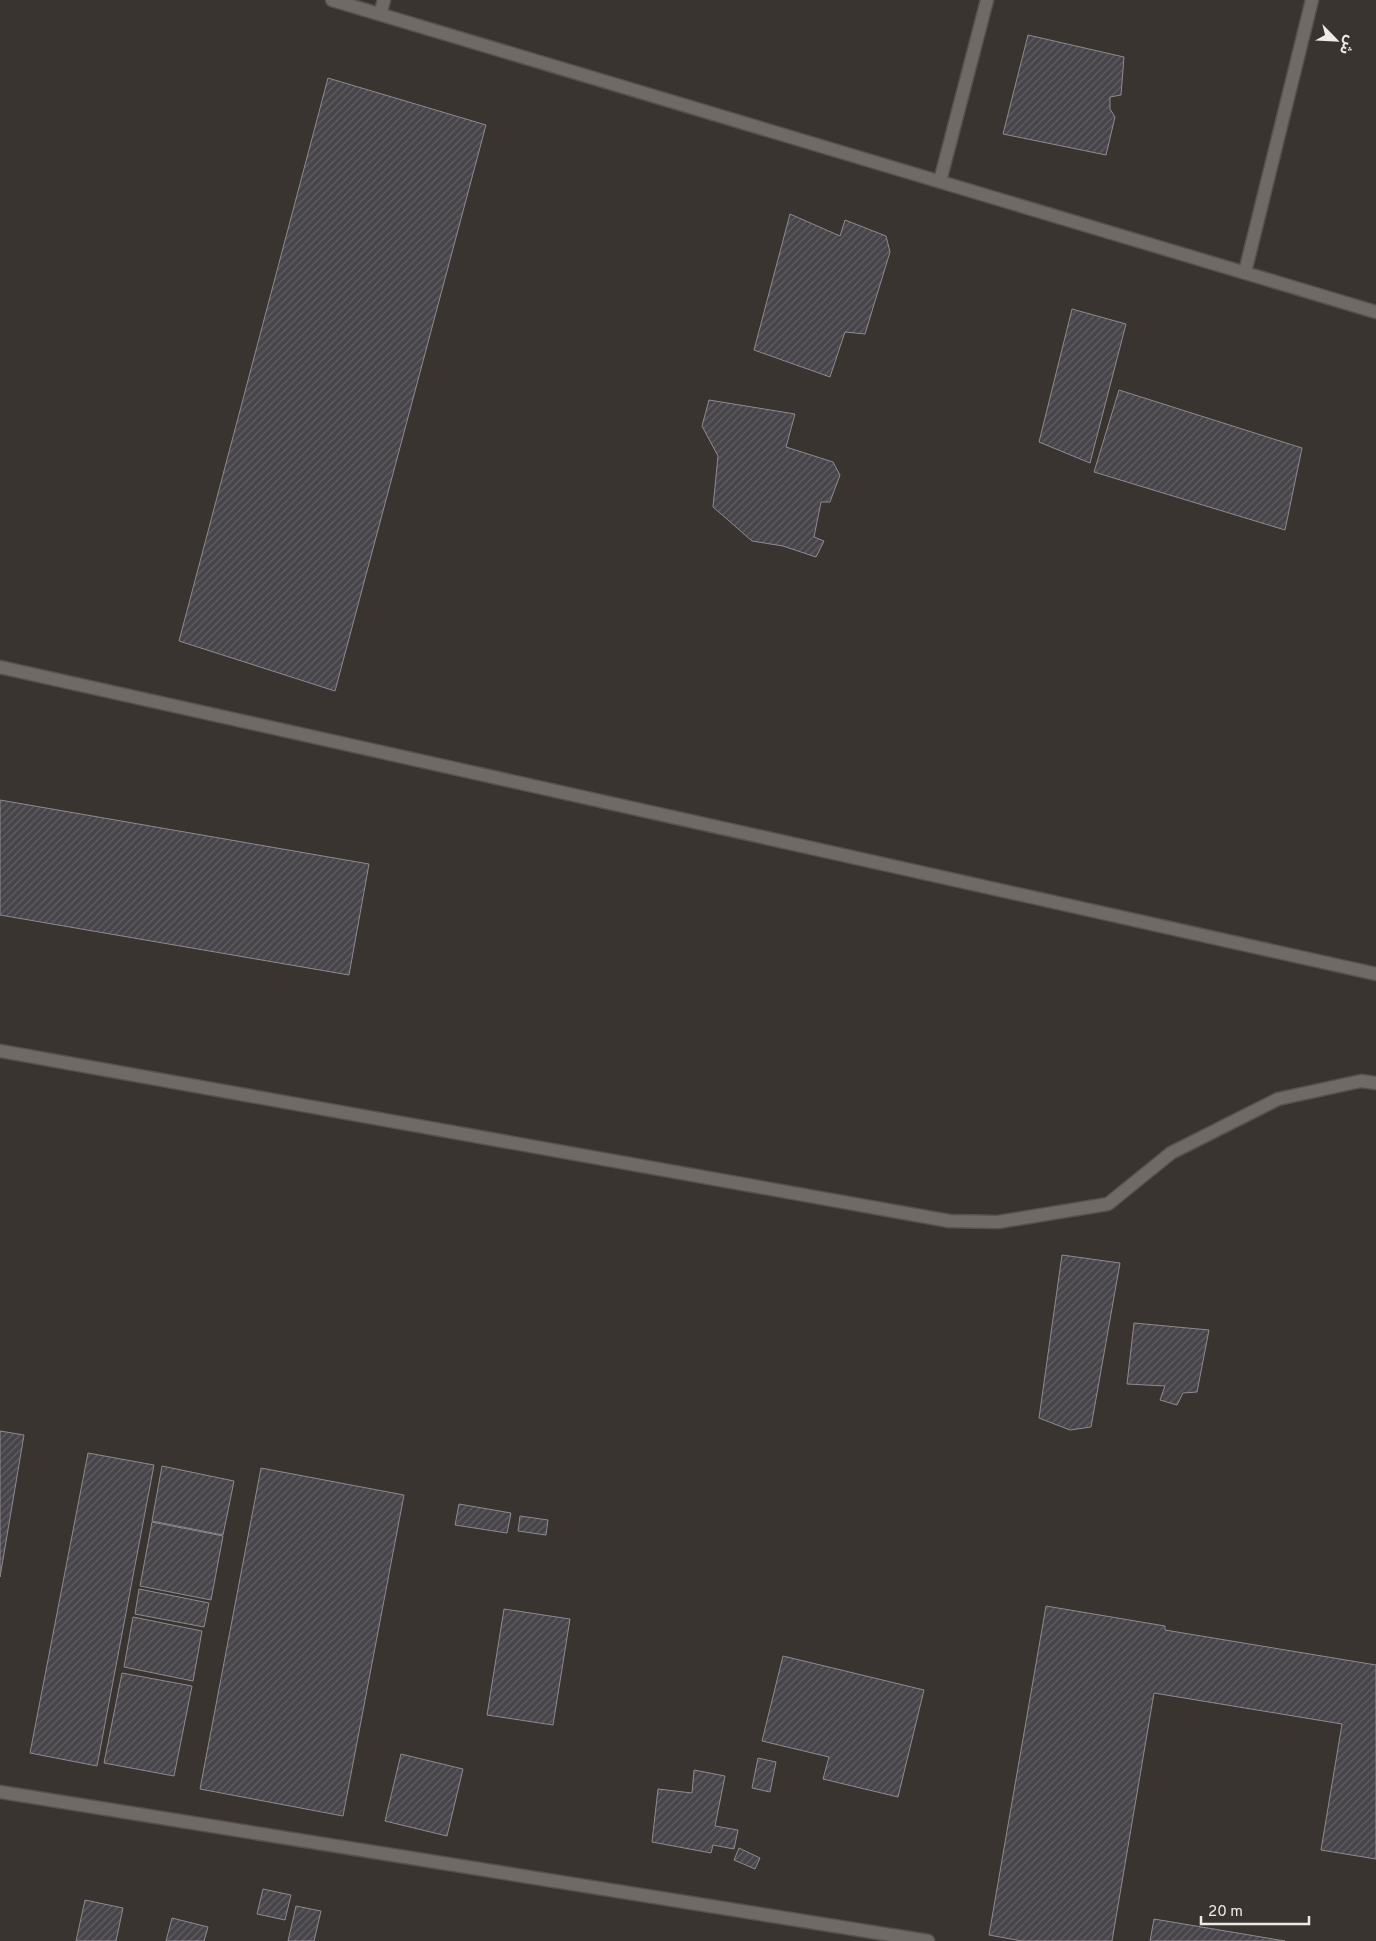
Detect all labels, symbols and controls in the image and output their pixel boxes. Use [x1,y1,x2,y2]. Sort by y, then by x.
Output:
north arrow [1311,15,1361,65]
text: ش [1335,32,1358,57]
scale bar [1201,1894,1308,1926]
text: 20 m [1208,1903,1243,1922]

